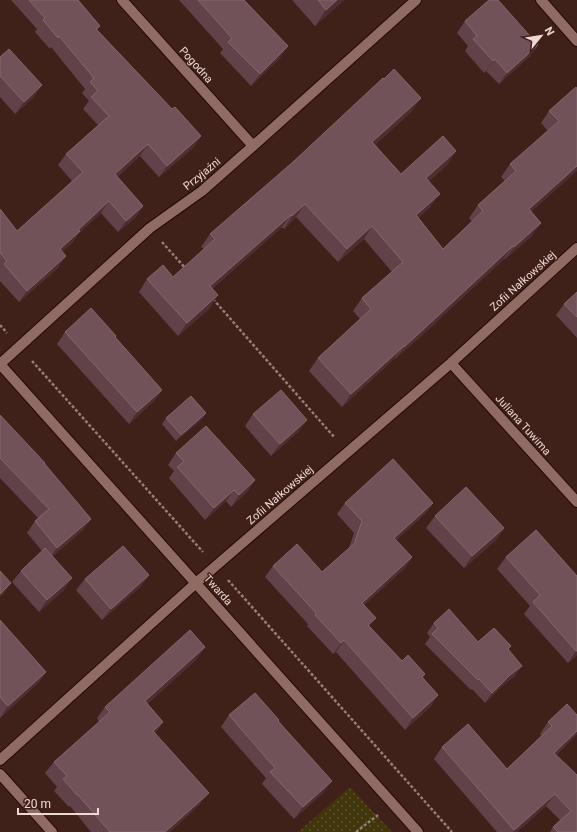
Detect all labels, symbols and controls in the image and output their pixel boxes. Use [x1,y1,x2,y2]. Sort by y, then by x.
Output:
north arrow [521,16,561,56]
text: N [542,25,557,38]
street label: Pogodna [176,44,216,86]
street label: Przyjaźni [181,155,223,193]
street label: Zofii Nałkowskiej [488,248,558,314]
street label: Juliana Tuwima [492,392,554,458]
street label: Zofii Nałkowskiej [244,463,316,527]
street label: Twarda [201,572,235,608]
scale bar [18,790,98,816]
text: 20 m [24,797,51,811]

